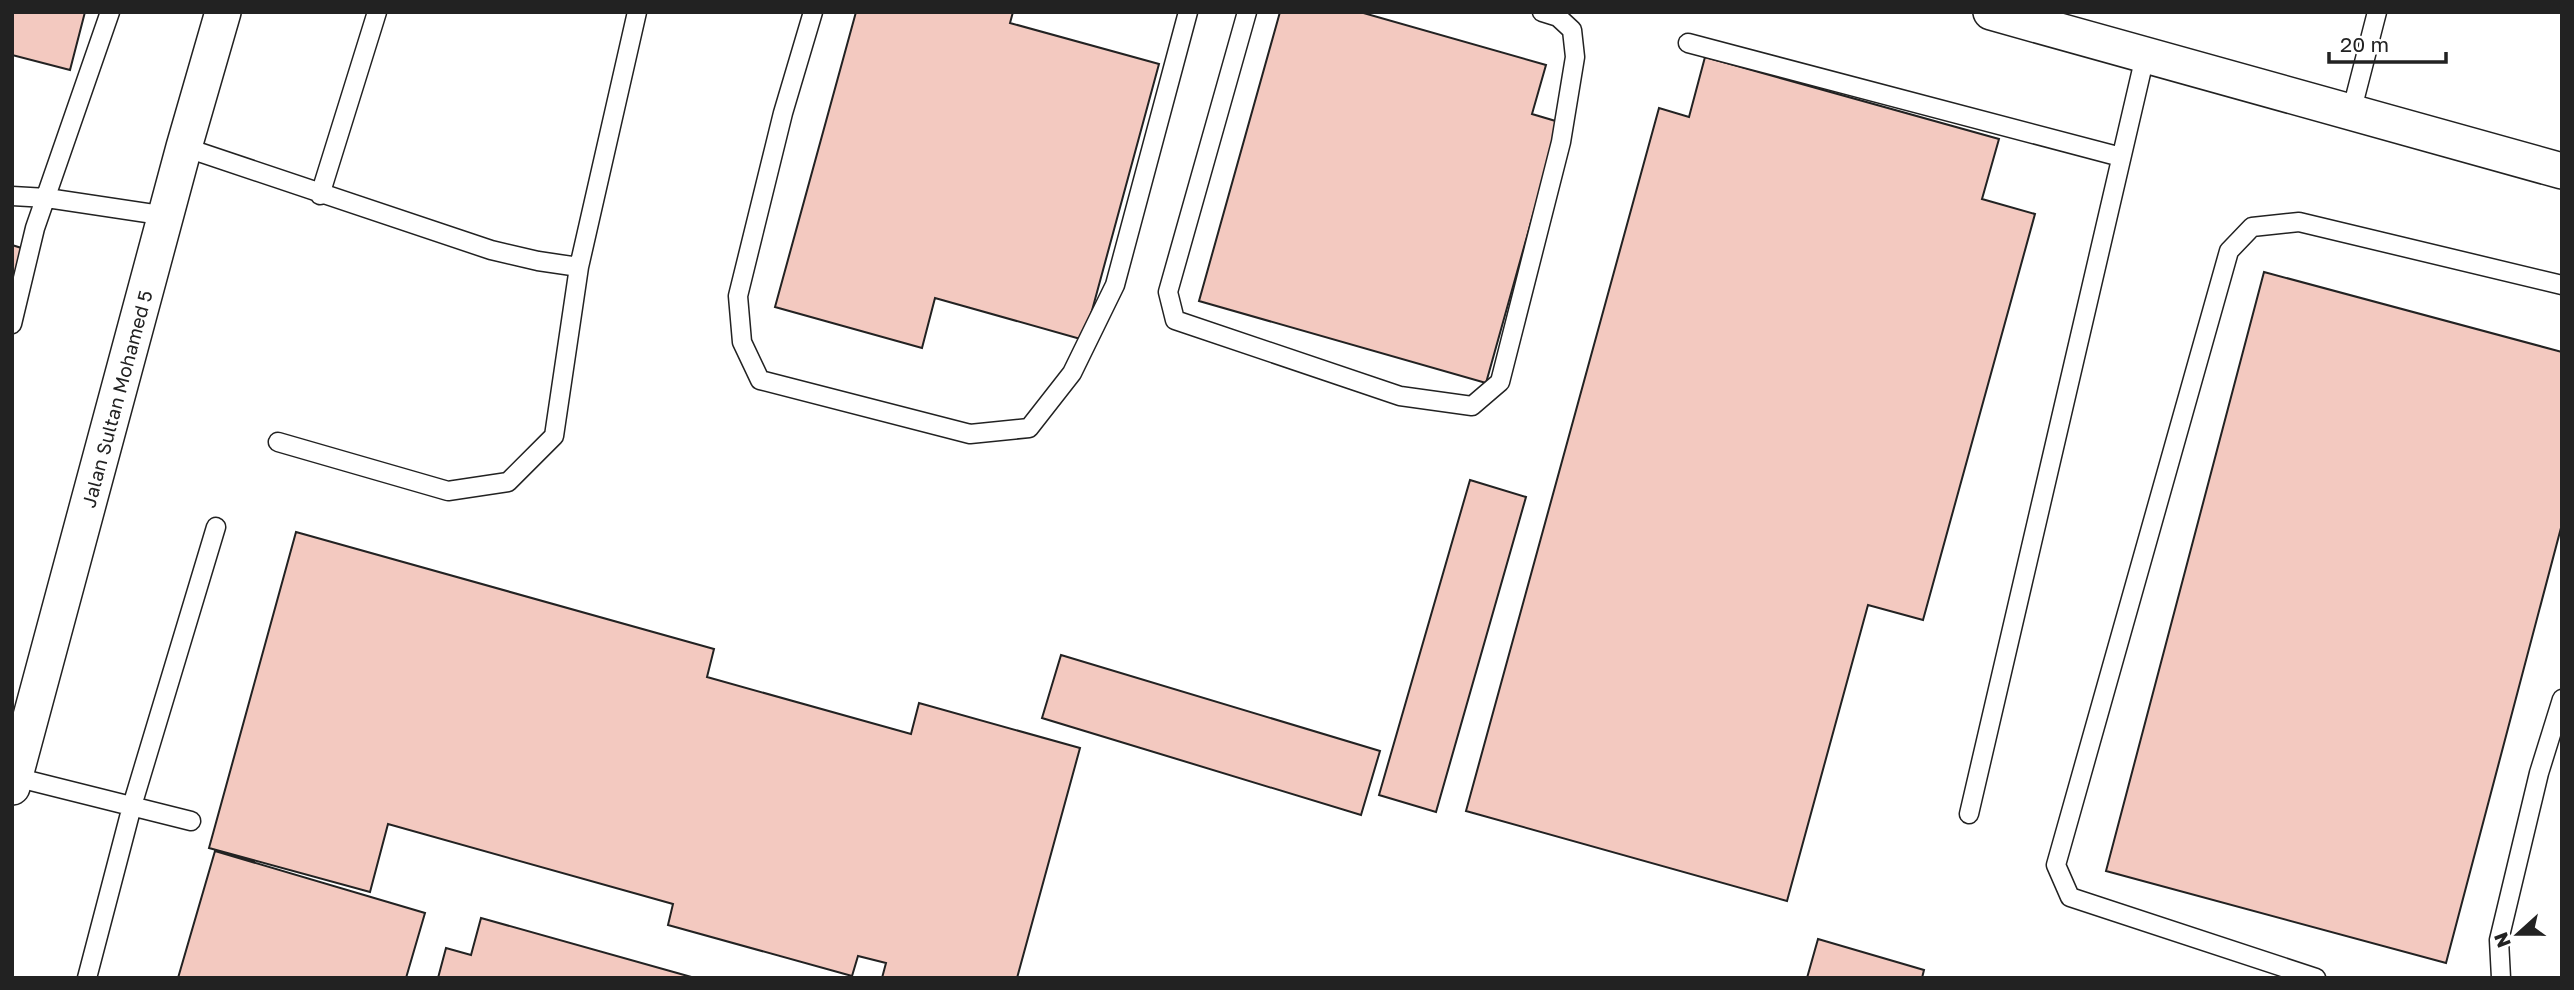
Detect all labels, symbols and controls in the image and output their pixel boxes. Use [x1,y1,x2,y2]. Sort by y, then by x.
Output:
scale bar [2329,21,2446,65]
text: 20 m [2340,31,2389,57]
street label: Jalan Sultan Mohamed 5 [76,288,157,510]
north arrow [2483,899,2553,969]
text: N [2488,929,2515,951]

